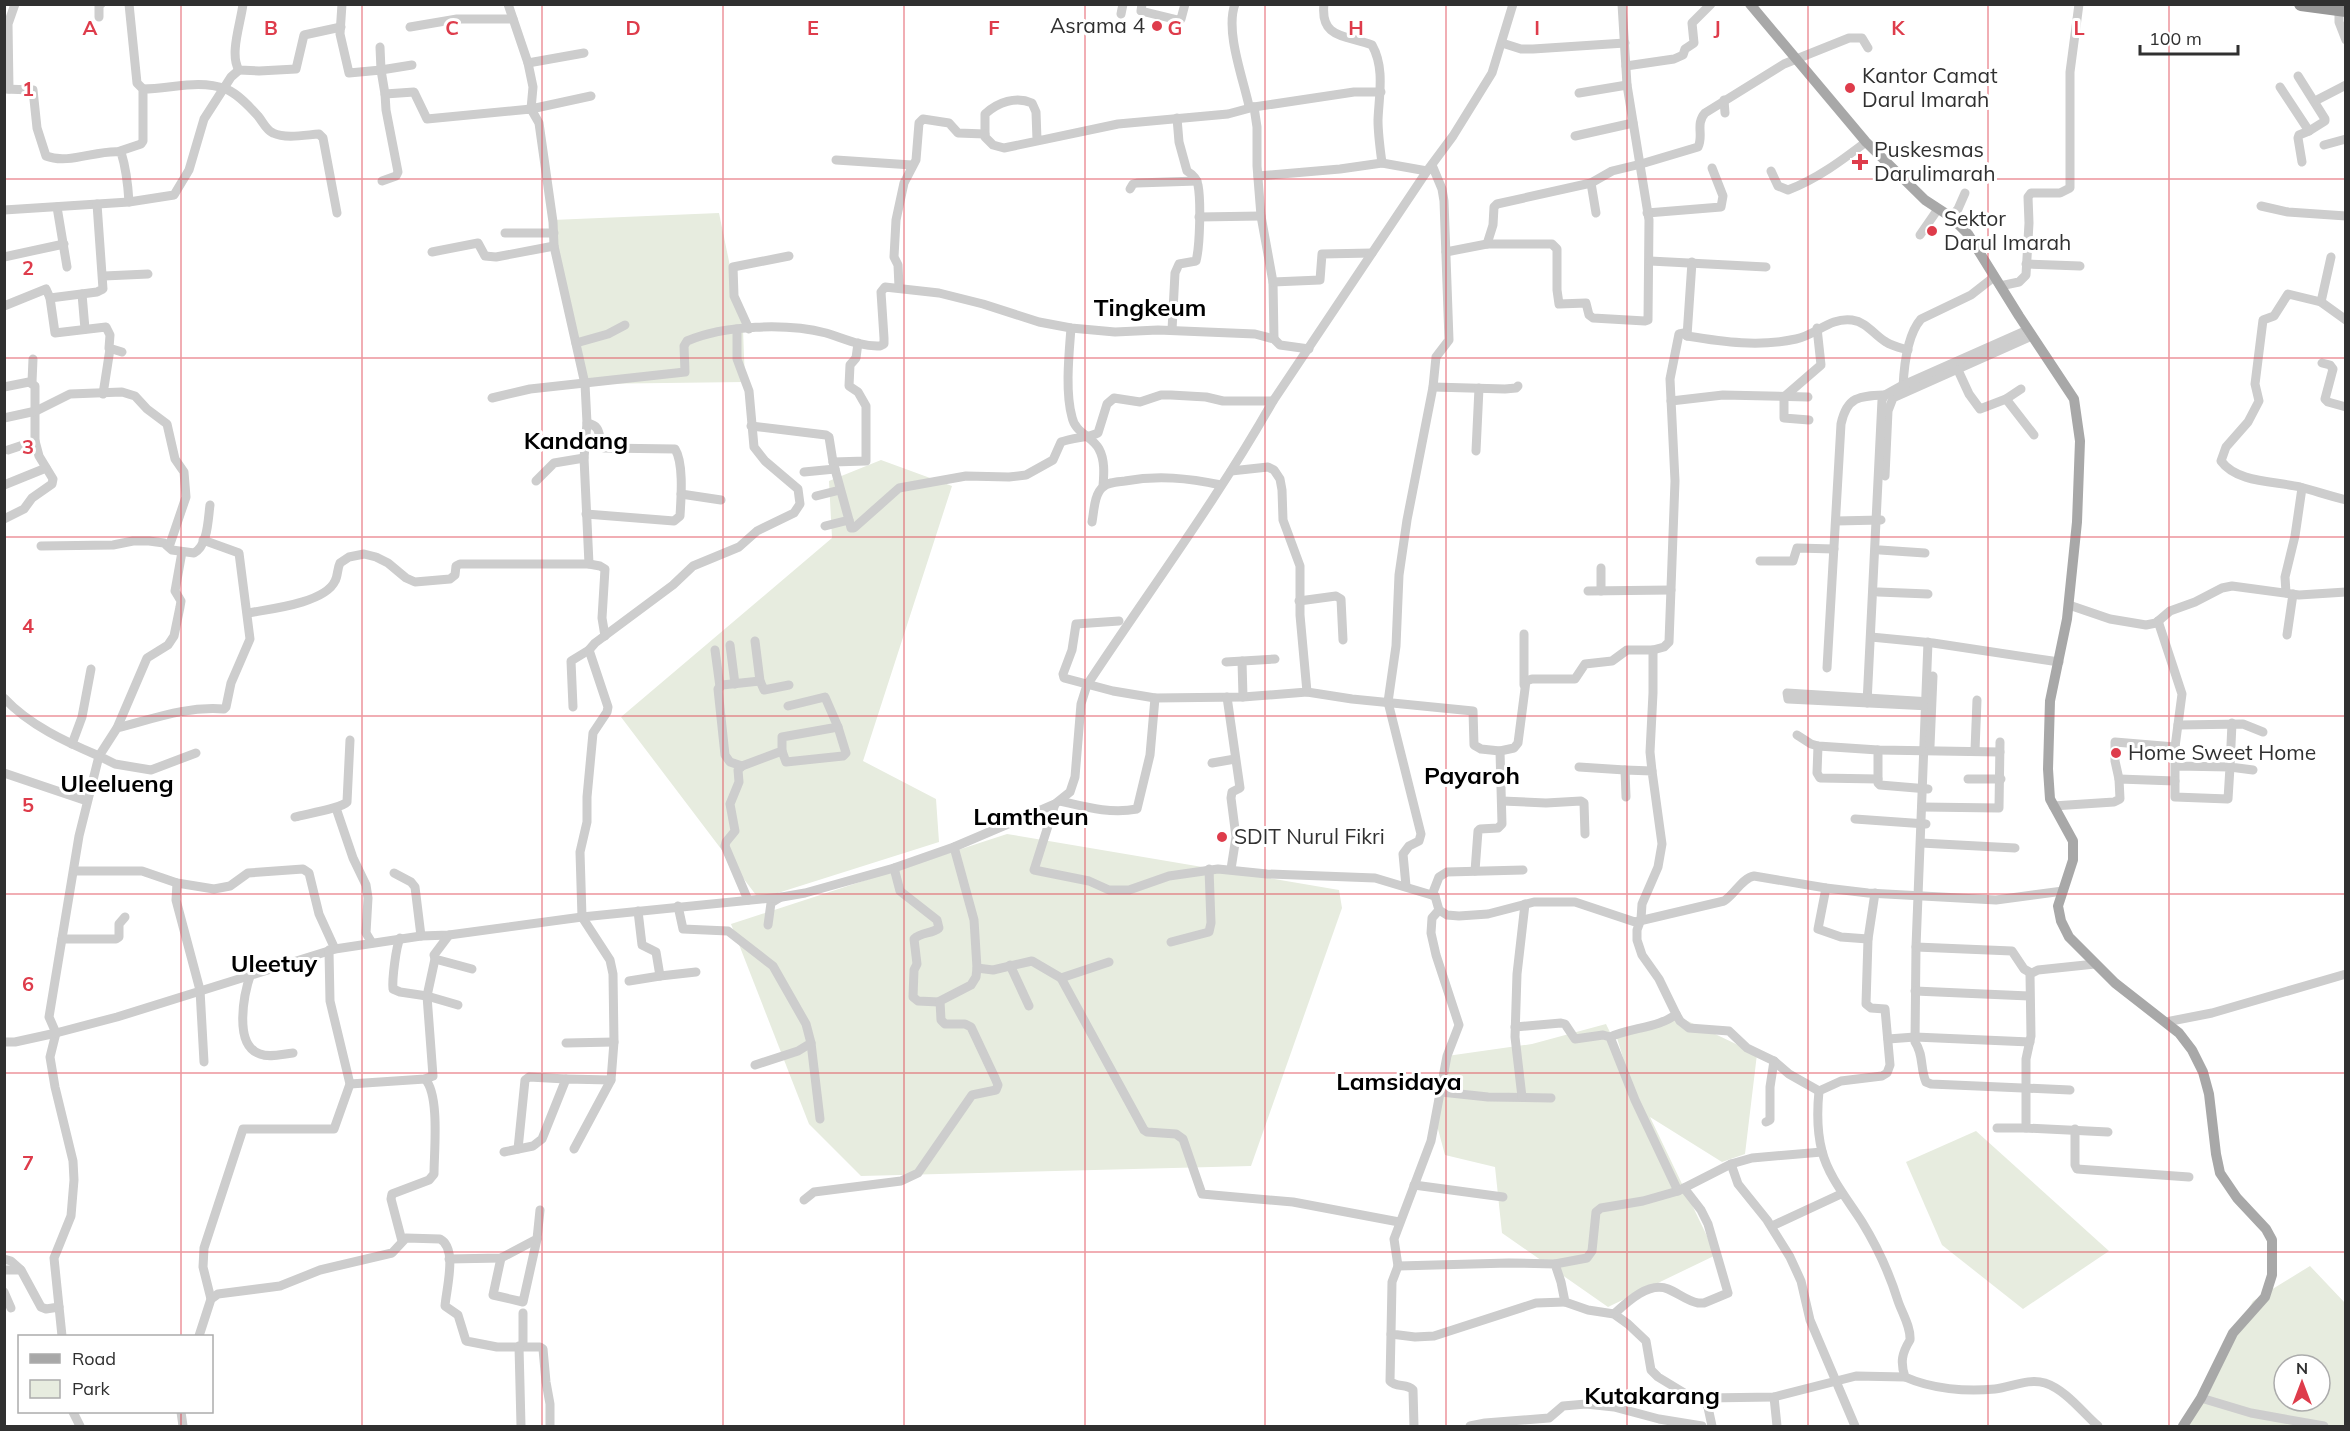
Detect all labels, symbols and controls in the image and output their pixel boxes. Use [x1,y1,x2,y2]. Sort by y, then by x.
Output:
place label: Asrama 4 [1050,12,1145,38]
text: A [83,15,98,40]
text: B [264,15,278,40]
text: C [445,15,459,40]
text: D [625,15,641,40]
text: E [807,15,819,40]
text: F [988,15,1000,40]
text: G [1168,15,1182,40]
text: H [1348,15,1364,40]
text: I [1534,15,1540,40]
text: J [1713,15,1721,40]
text: K [1891,15,1905,40]
text: L [2073,15,2085,40]
scale bar [2140,18,2238,56]
marker: Asrama 4 [1150,19,1164,33]
text: 100 m [2149,27,2202,50]
place label: Kantor Camat Darul Imarah [1862,62,1998,112]
text: 1 [22,76,34,101]
marker: Kantor Camat Darul Imarah [1843,81,1857,95]
place label: Puskesmas Darulimarah [1874,136,1996,186]
marker: Puskesmas Darulimarah [1851,153,1869,171]
place label: Sektor Darul Imarah [1944,205,2071,255]
marker: Sektor Darul Imarah [1925,224,1939,238]
text: 2 [22,255,34,280]
district label: Tingkeum [1094,292,1206,322]
district label: Kandang [524,425,628,455]
text: 3 [22,434,34,459]
text: 4 [22,613,34,638]
place label: Home Sweet Home [2128,739,2316,765]
marker: Home Sweet Home [2109,746,2123,760]
district label: Payaroh [1424,760,1520,790]
district label: Uleelueng [60,768,174,798]
text: 5 [22,792,34,817]
district label: Lamtheun [973,801,1089,831]
place label: SDIT Nurul Fikri [1234,823,1385,849]
marker: SDIT Nurul Fikri [1215,830,1229,844]
district label: Uleetuy [231,948,318,978]
text: 6 [22,971,34,996]
district label: Lamsidaya [1336,1066,1462,1096]
text: 7 [22,1150,34,1175]
legend [18,1335,213,1413]
text: Road [72,1347,116,1370]
north arrow [2272,1353,2332,1413]
text: N [2296,1358,2308,1378]
text: Park [72,1377,111,1400]
district label: Kutakarang [1584,1380,1720,1410]

